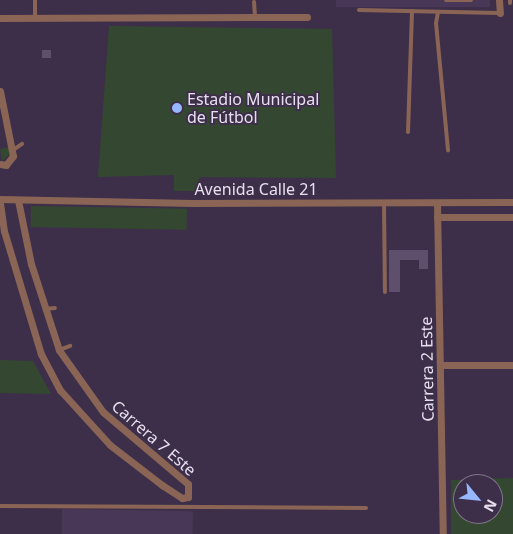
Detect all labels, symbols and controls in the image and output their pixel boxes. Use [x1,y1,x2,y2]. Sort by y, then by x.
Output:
place label: Estadio Municipal de Fútbol [187,89,319,127]
marker: Estadio Municipal de Fútbol [171,102,183,114]
street label: Avenida Calle 21 [194,179,318,199]
street label: Carrera 2 Este [416,316,438,422]
street label: Carrera 7 Este [108,396,200,480]
north arrow [453,474,503,524]
text: N [480,496,502,515]

